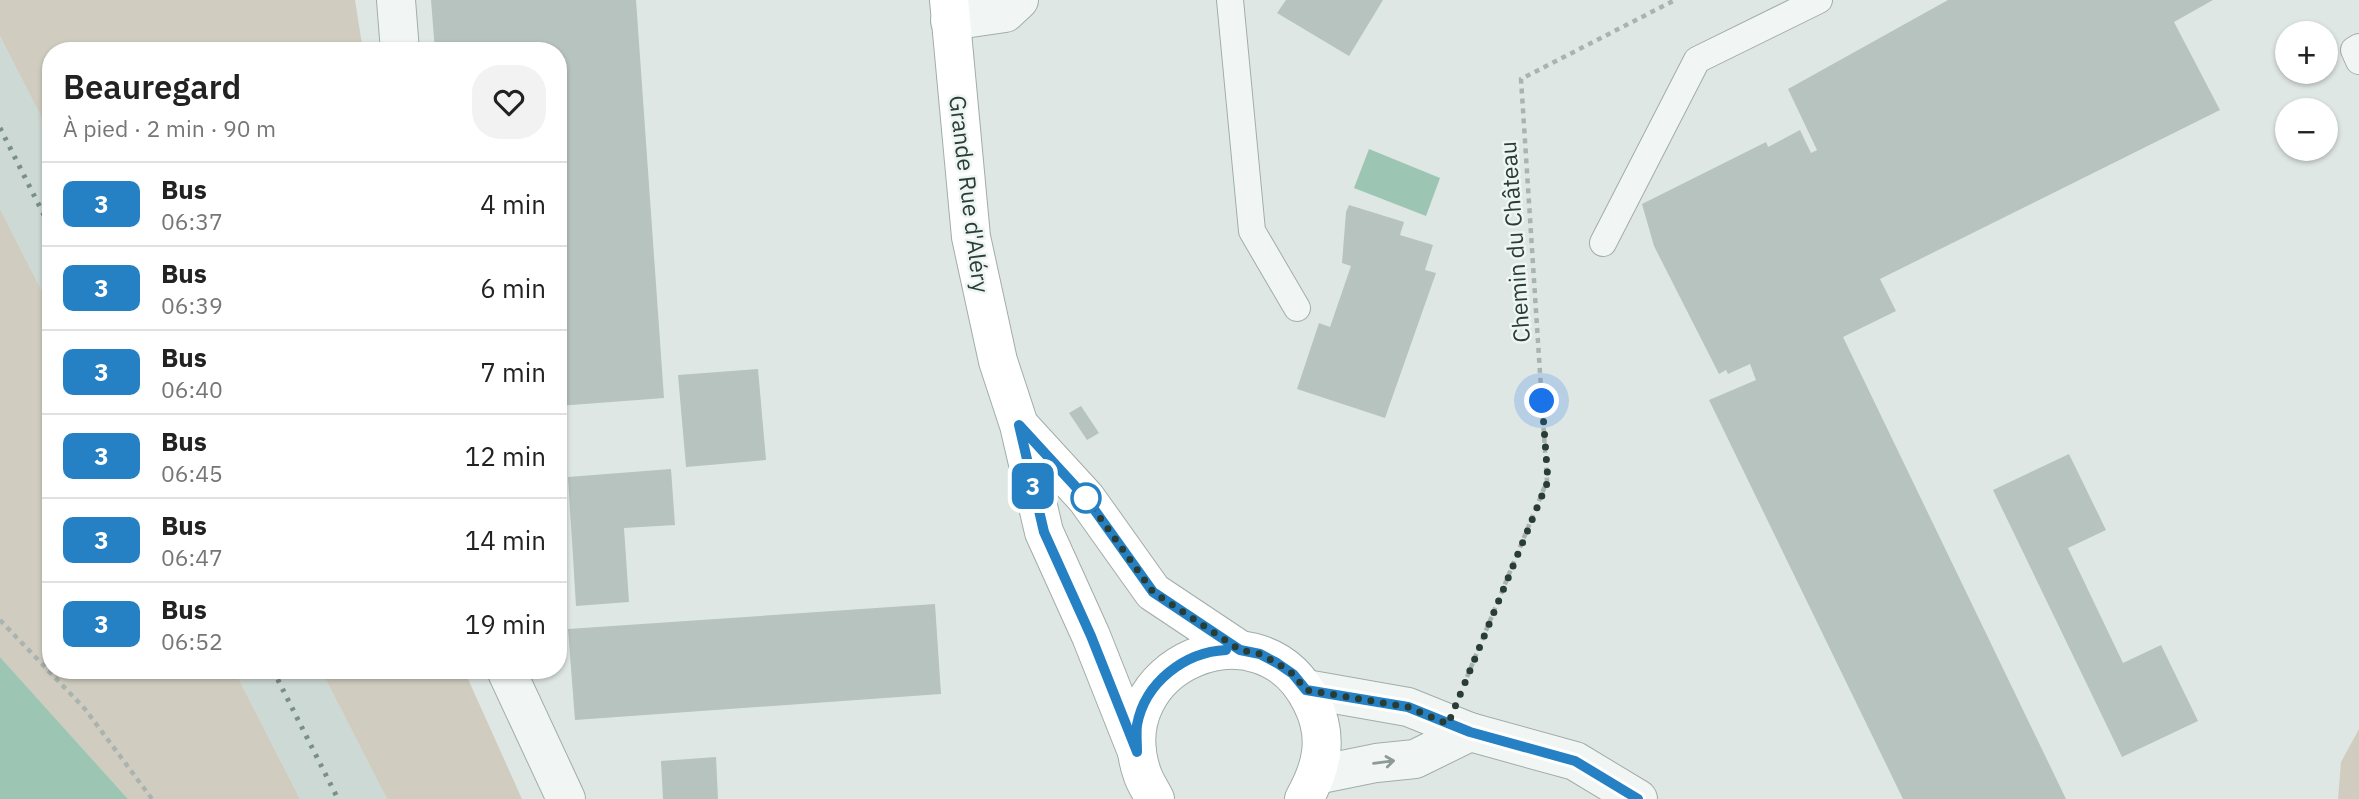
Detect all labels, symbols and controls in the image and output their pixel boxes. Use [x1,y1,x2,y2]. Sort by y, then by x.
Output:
map controls [2275,21,2338,161]
button: + [2275,21,2338,84]
text: Beauregard [63,65,241,108]
button: heart [472,65,546,139]
street label: Grande Rue d'Aléry [943,94,997,295]
button: − [2275,98,2338,161]
text: À pied · 2 min · 90 m [63,113,276,143]
street label: Chemin du Château [1492,140,1536,344]
text: Bus [161,172,207,206]
text: 4 min [480,187,546,221]
text: 3 [94,188,109,220]
text: 06:37 [161,206,223,236]
text: Bus [161,256,207,290]
text: 6 min [480,271,546,305]
text: 3 [94,272,109,304]
text: 06:39 [161,290,223,320]
text: Bus [161,340,207,374]
text: 7 min [480,355,546,389]
text: 3 [94,356,109,388]
text: 06:40 [161,374,223,404]
your location [1524,383,1559,418]
text: Bus [161,424,207,458]
text: 12 min [465,439,546,473]
text: 3 [94,440,109,472]
text: 06:45 [161,458,223,488]
line badge: 3 [1010,463,1056,509]
text: 3 [1026,470,1040,502]
unlabelled marker [1071,483,1101,513]
text: Bus [161,508,207,542]
text: 14 min [465,523,546,557]
text: 3 [94,524,109,556]
text: 06:47 [161,542,223,572]
text: Bus [161,592,207,626]
text: 19 min [465,607,546,641]
text: 3 [94,608,109,640]
text: 06:52 [161,626,223,656]
one-way arrow [1372,756,1395,769]

